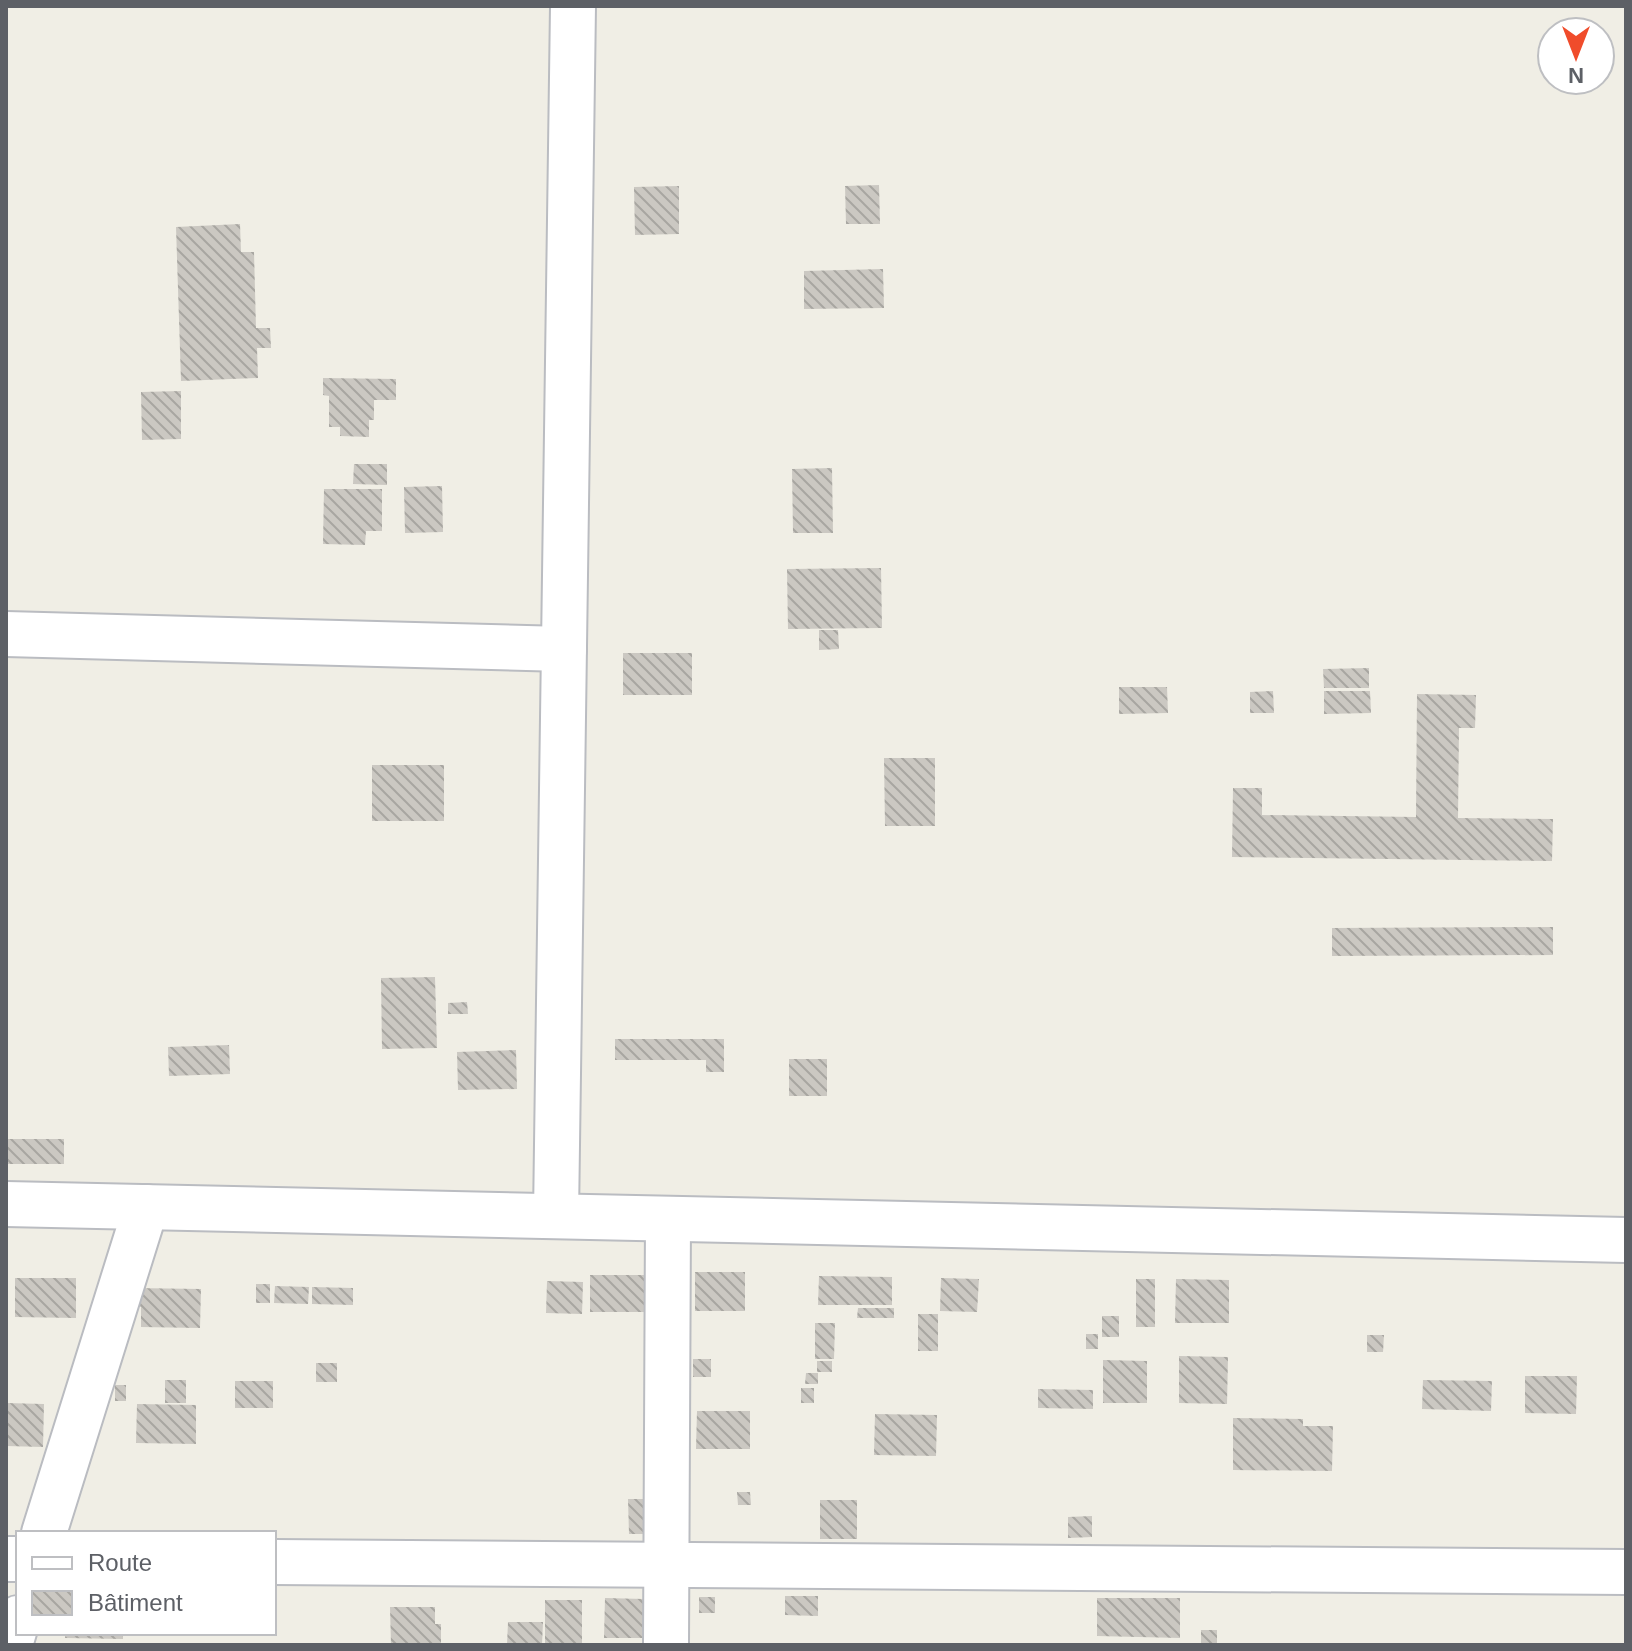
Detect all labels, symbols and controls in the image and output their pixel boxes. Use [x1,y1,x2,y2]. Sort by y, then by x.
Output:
north arrow [1536,16,1616,96]
text: N [1568,63,1584,88]
legend [16,1531,276,1635]
text: Route [88,1549,152,1576]
text: Bâtiment [88,1589,183,1616]

